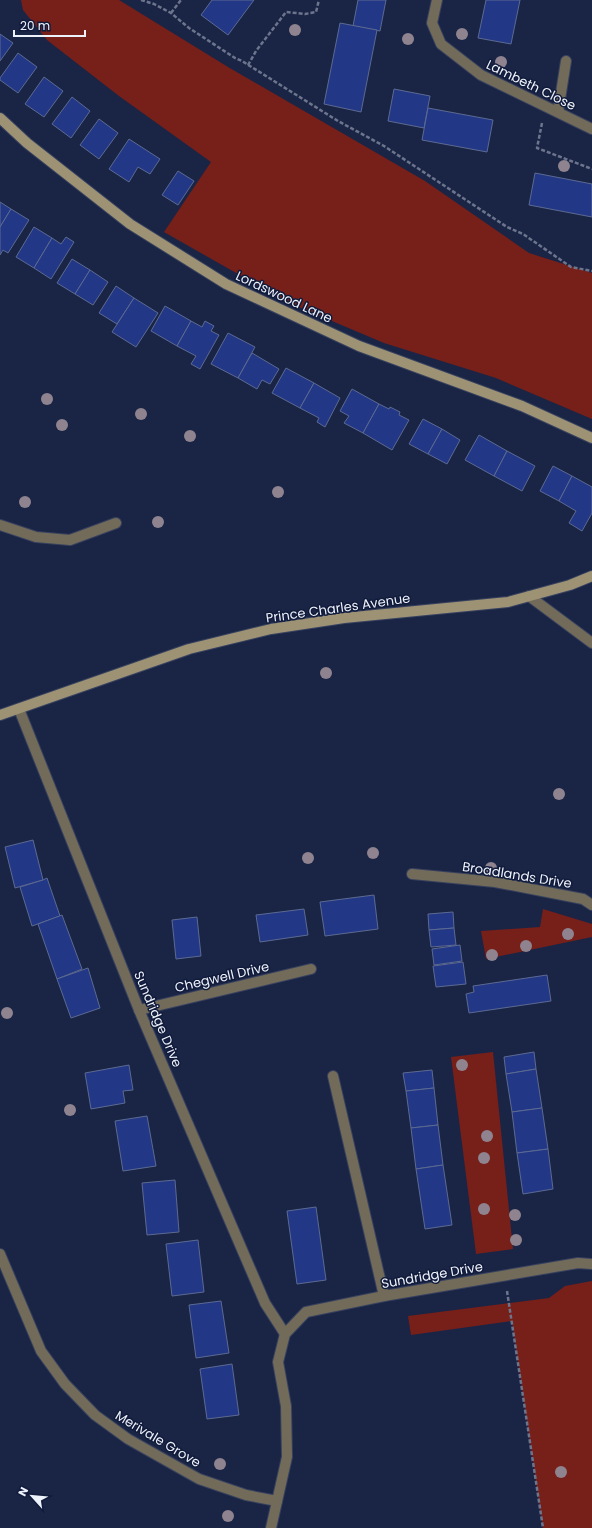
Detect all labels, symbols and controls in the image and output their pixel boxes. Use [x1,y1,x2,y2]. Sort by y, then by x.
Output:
scale bar [14,12,85,38]
text: 20 m [20,17,50,34]
street label: Lambeth Close [483,55,579,115]
street label: Lordswood Lane [233,266,335,328]
street label: Prince Charles Avenue [265,588,411,628]
street label: Broadlands Drive [461,857,573,893]
street label: Chegwell Drive [173,957,271,997]
street label: Sundridge Drive [129,968,187,1070]
street label: Sundridge Drive [380,1257,484,1293]
street label: Merivale Grove [112,1406,204,1472]
north arrow [12,1476,52,1516]
text: N [14,1484,32,1499]

